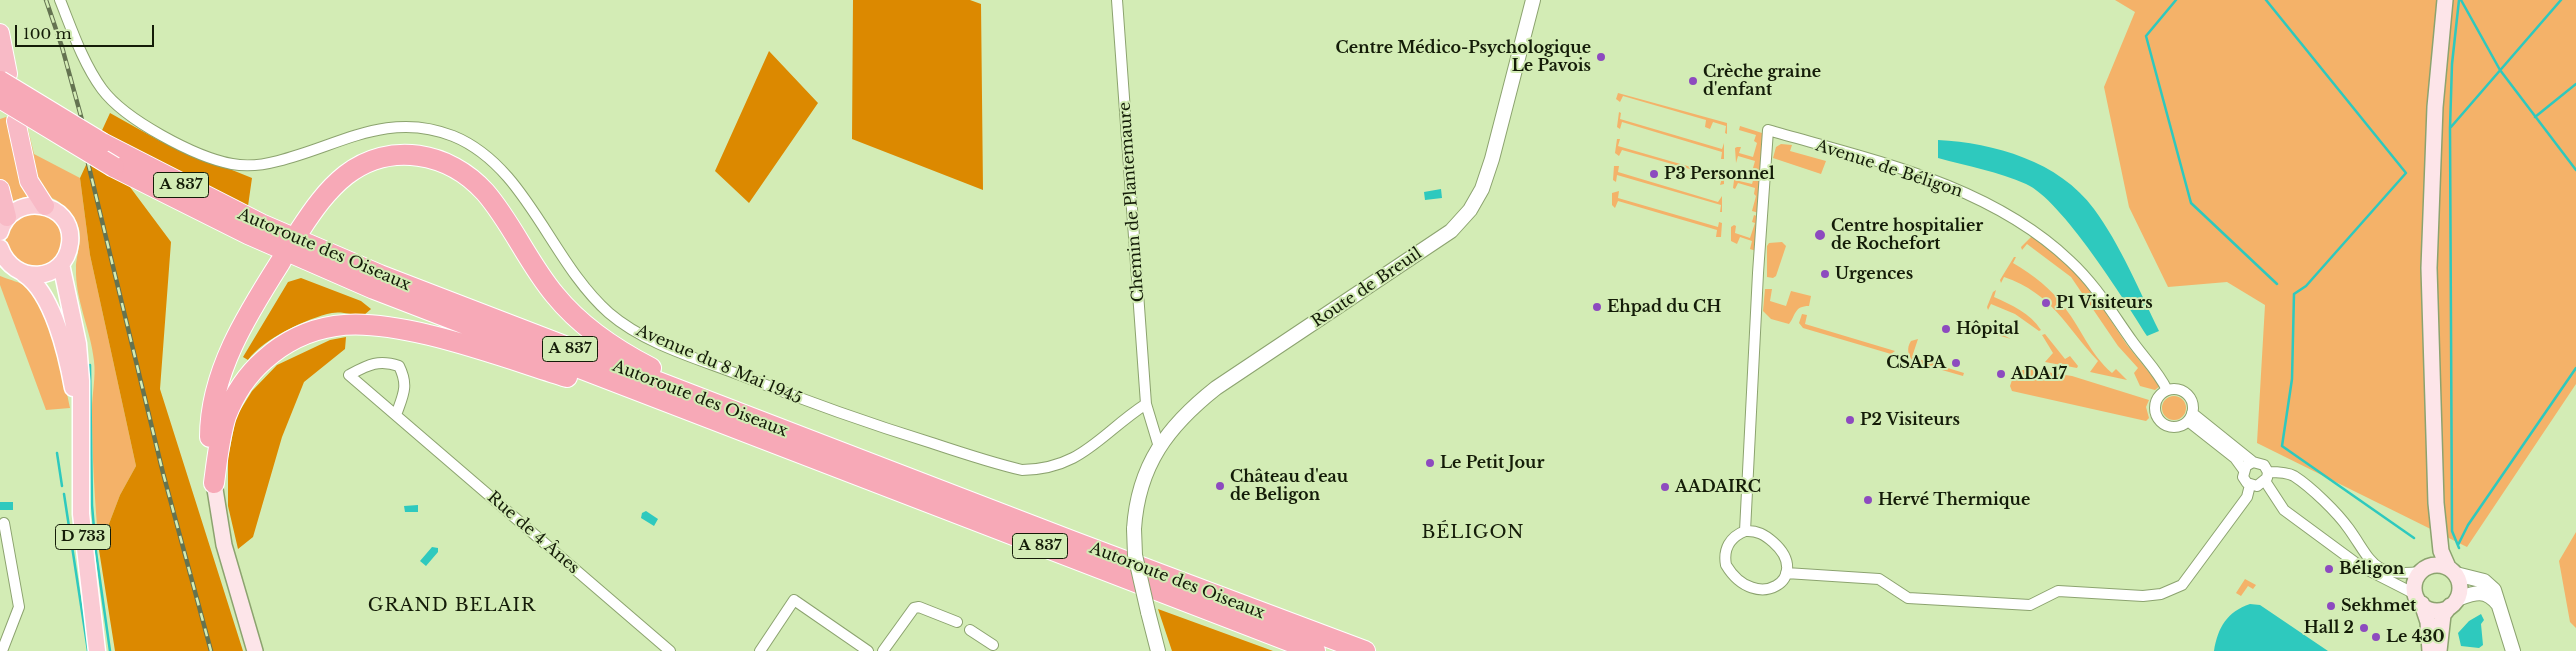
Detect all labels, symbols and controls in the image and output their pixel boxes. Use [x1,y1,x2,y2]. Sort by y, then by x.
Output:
scale bar [18,15,156,47]
text: 100 m [23,24,72,43]
place label: Centre Médico-Psychologique Le Pavois [1335,38,1591,76]
marker: Centre Médico-Psychologique Le Pavois [1595,51,1607,63]
place label: Crèche graine d'enfant [1703,62,1821,100]
marker: Crèche graine d'enfant [1687,75,1699,87]
street label: Chemin de Plantemaure [1115,101,1149,303]
street label: Avenue de Béligon [1813,136,1965,202]
place label: P3 Personnel [1664,164,1775,184]
marker: P3 Personnel [1648,168,1660,180]
road number: A 837 [154,172,208,198]
street label: Autoroute des Oiseaux [235,205,413,295]
place label: Centre hospitalier de Rochefort [1831,216,1983,254]
marker: Centre hospitalier de Rochefort [1813,228,1827,242]
street label: Route de Breuil [1308,244,1426,332]
place label: Urgences [1835,264,1913,284]
marker: Urgences [1819,268,1831,280]
place label: P1 Visiteurs [2056,293,2153,313]
place label: Ehpad du CH [1607,297,1721,317]
marker: P1 Visiteurs [2040,297,2052,309]
marker: Ehpad du CH [1591,301,1603,313]
place label: Hôpital [1956,319,2019,339]
street label: Avenue du 8 Mai 1945 [633,321,805,409]
marker: Hôpital [1940,323,1952,335]
road number: A 837 [542,336,598,362]
place label: CSAPA [1886,353,1946,373]
street label: Autoroute des Oiseaux [610,357,790,441]
marker: CSAPA [1950,357,1962,369]
place label: ADA17 [2011,364,2067,384]
marker: ADA17 [1995,368,2007,380]
place label: P2 Visiteurs [1860,410,1960,430]
marker: P2 Visiteurs [1844,414,1856,426]
place label: Le Petit Jour [1440,453,1544,473]
marker: Le Petit Jour [1424,457,1436,469]
place label: Château d'eau de Beligon [1230,467,1348,505]
place label: AADAIRC [1675,477,1761,497]
marker: Château d'eau de Beligon [1214,480,1226,492]
marker: AADAIRC [1659,481,1671,493]
street label: Rue de 4 Ânes [483,488,583,578]
place label: Hervé Thermique [1878,490,2030,510]
marker: Hervé Thermique [1862,494,1874,506]
district label: BÉLIGON [1421,522,1525,544]
road number: D 733 [56,524,110,550]
road number: A 837 [1012,534,1068,558]
street label: Autoroute des Oiseaux [1087,539,1267,623]
place label: Béligon [2339,559,2404,579]
marker: Béligon [2323,563,2335,575]
district label: GRAND BELAIR [366,595,538,617]
place label: Sekhmet [2341,596,2416,616]
marker: Sekhmet [2325,600,2337,612]
place label: Hall 2 [2304,618,2354,638]
marker: Hall 2 [2358,622,2370,634]
place label: Le 430 [2386,627,2445,647]
marker: Le 430 [2370,631,2382,643]

